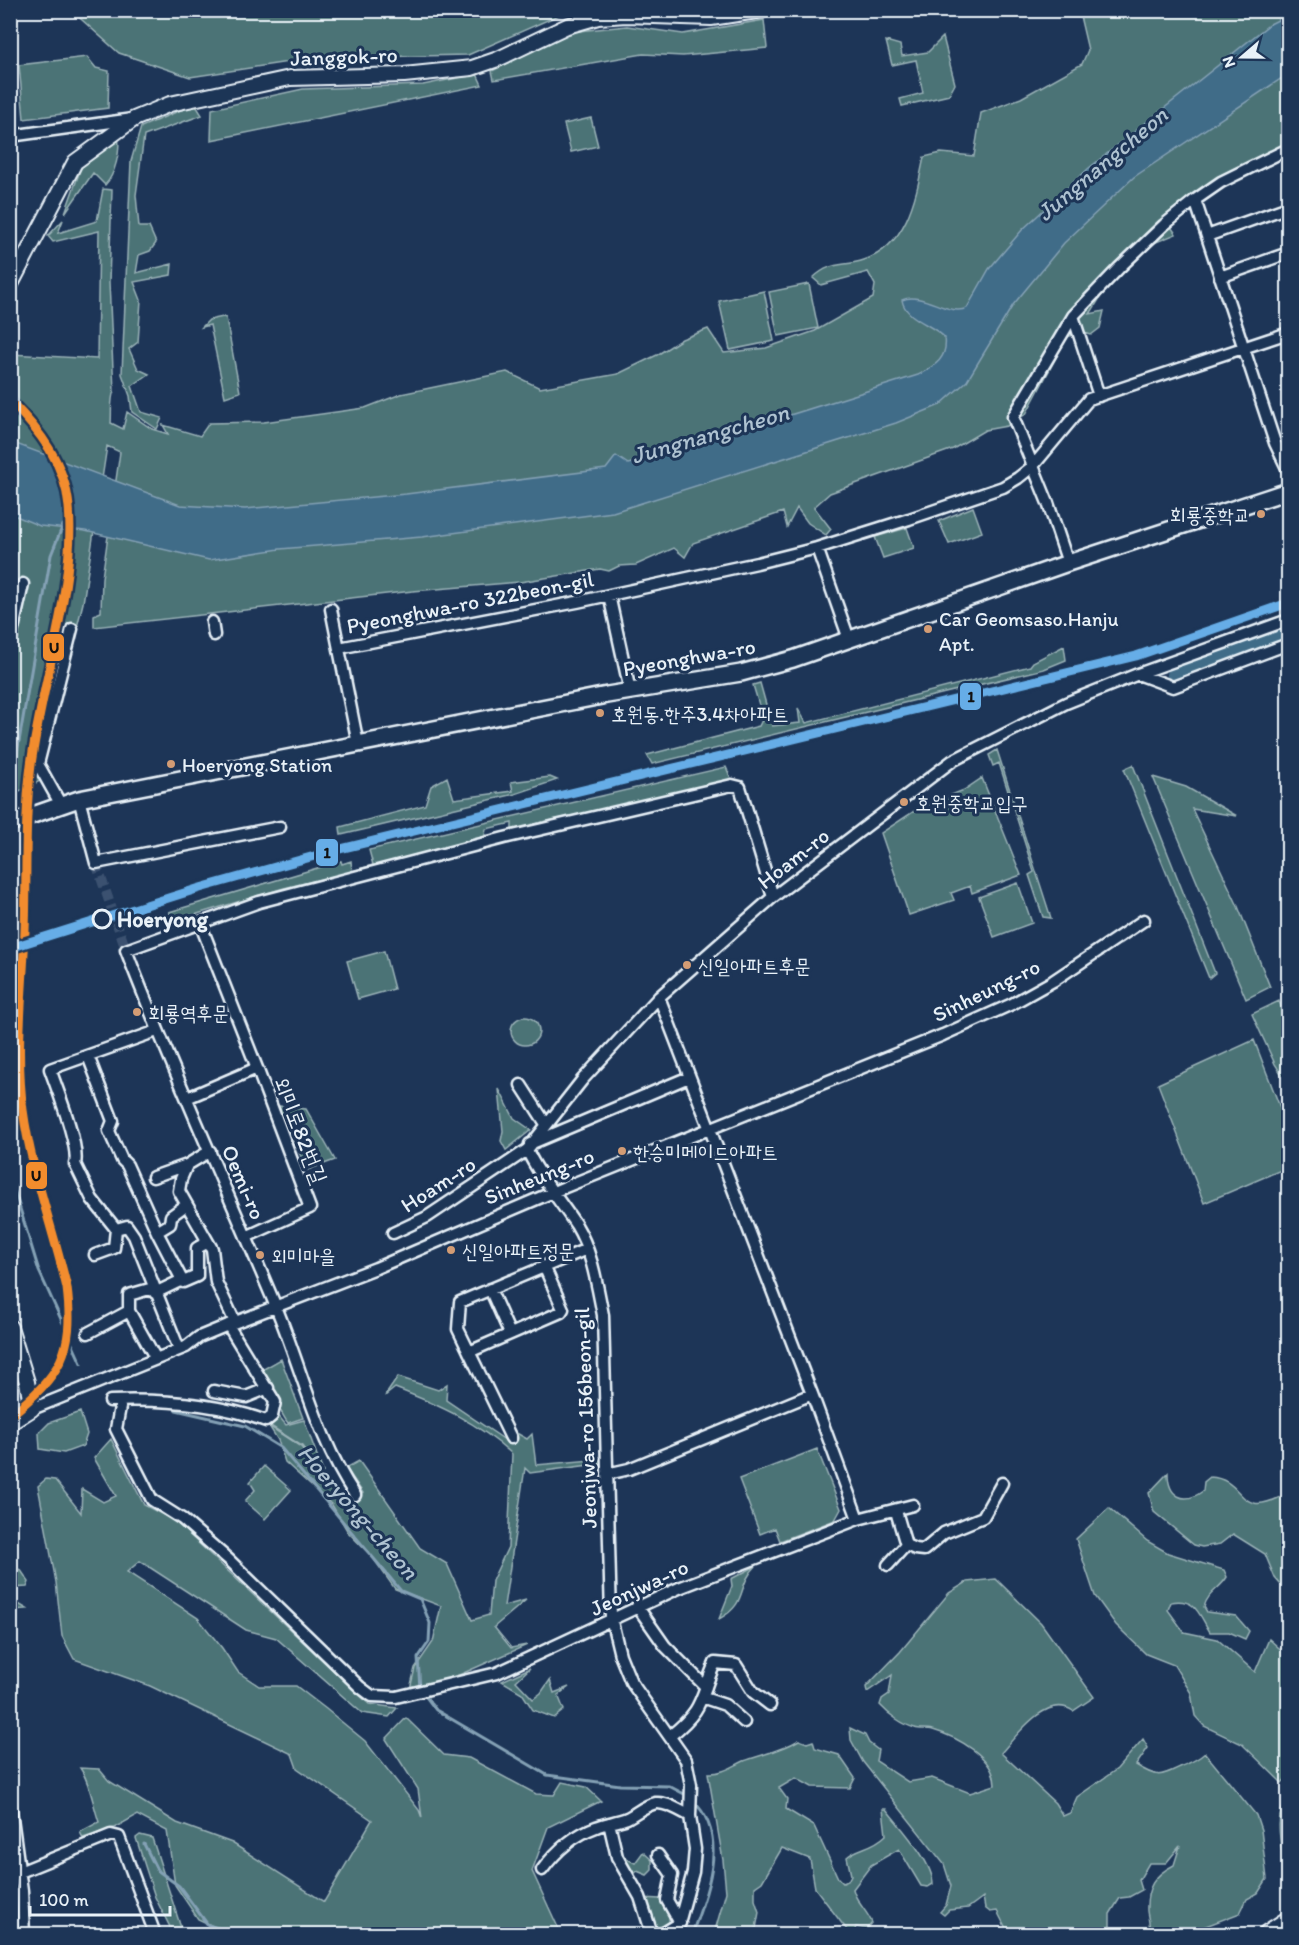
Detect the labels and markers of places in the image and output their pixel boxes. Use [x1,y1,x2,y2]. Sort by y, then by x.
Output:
place label: 회룡중학교 [1170,503,1250,527]
marker: 회룡중학교 [1255,508,1267,520]
place label: Car Geomsaso.Hanju Apt. [939,607,1119,656]
marker: Car Geomsaso.Hanju Apt. [922,623,934,635]
place label: 호원동.한주3.4차아파트 [611,702,789,726]
marker: 호원동.한주3.4차아파트 [594,707,606,719]
place label: Hoeryong Station [182,753,332,777]
marker: Hoeryong Station [165,758,177,770]
place label: 호원중학교입구 [915,791,1028,815]
marker: 호원중학교입구 [898,796,910,808]
place label: Hoeryong [117,906,209,933]
marker: Hoeryong [92,909,112,929]
place label: 신일아파트후문 [698,954,811,978]
marker: 신일아파트후문 [681,959,693,971]
place label: 회룡역후문 [148,1001,228,1025]
marker: 회룡역후문 [131,1006,143,1018]
place label: 한승미메이드아파트 [633,1140,778,1164]
marker: 한승미메이드아파트 [616,1145,628,1157]
place label: 신일아파트정문 [462,1239,575,1263]
place label: 외미마을 [271,1244,335,1268]
marker: 신일아파트정문 [445,1244,457,1256]
marker: 외미마을 [254,1249,266,1261]

